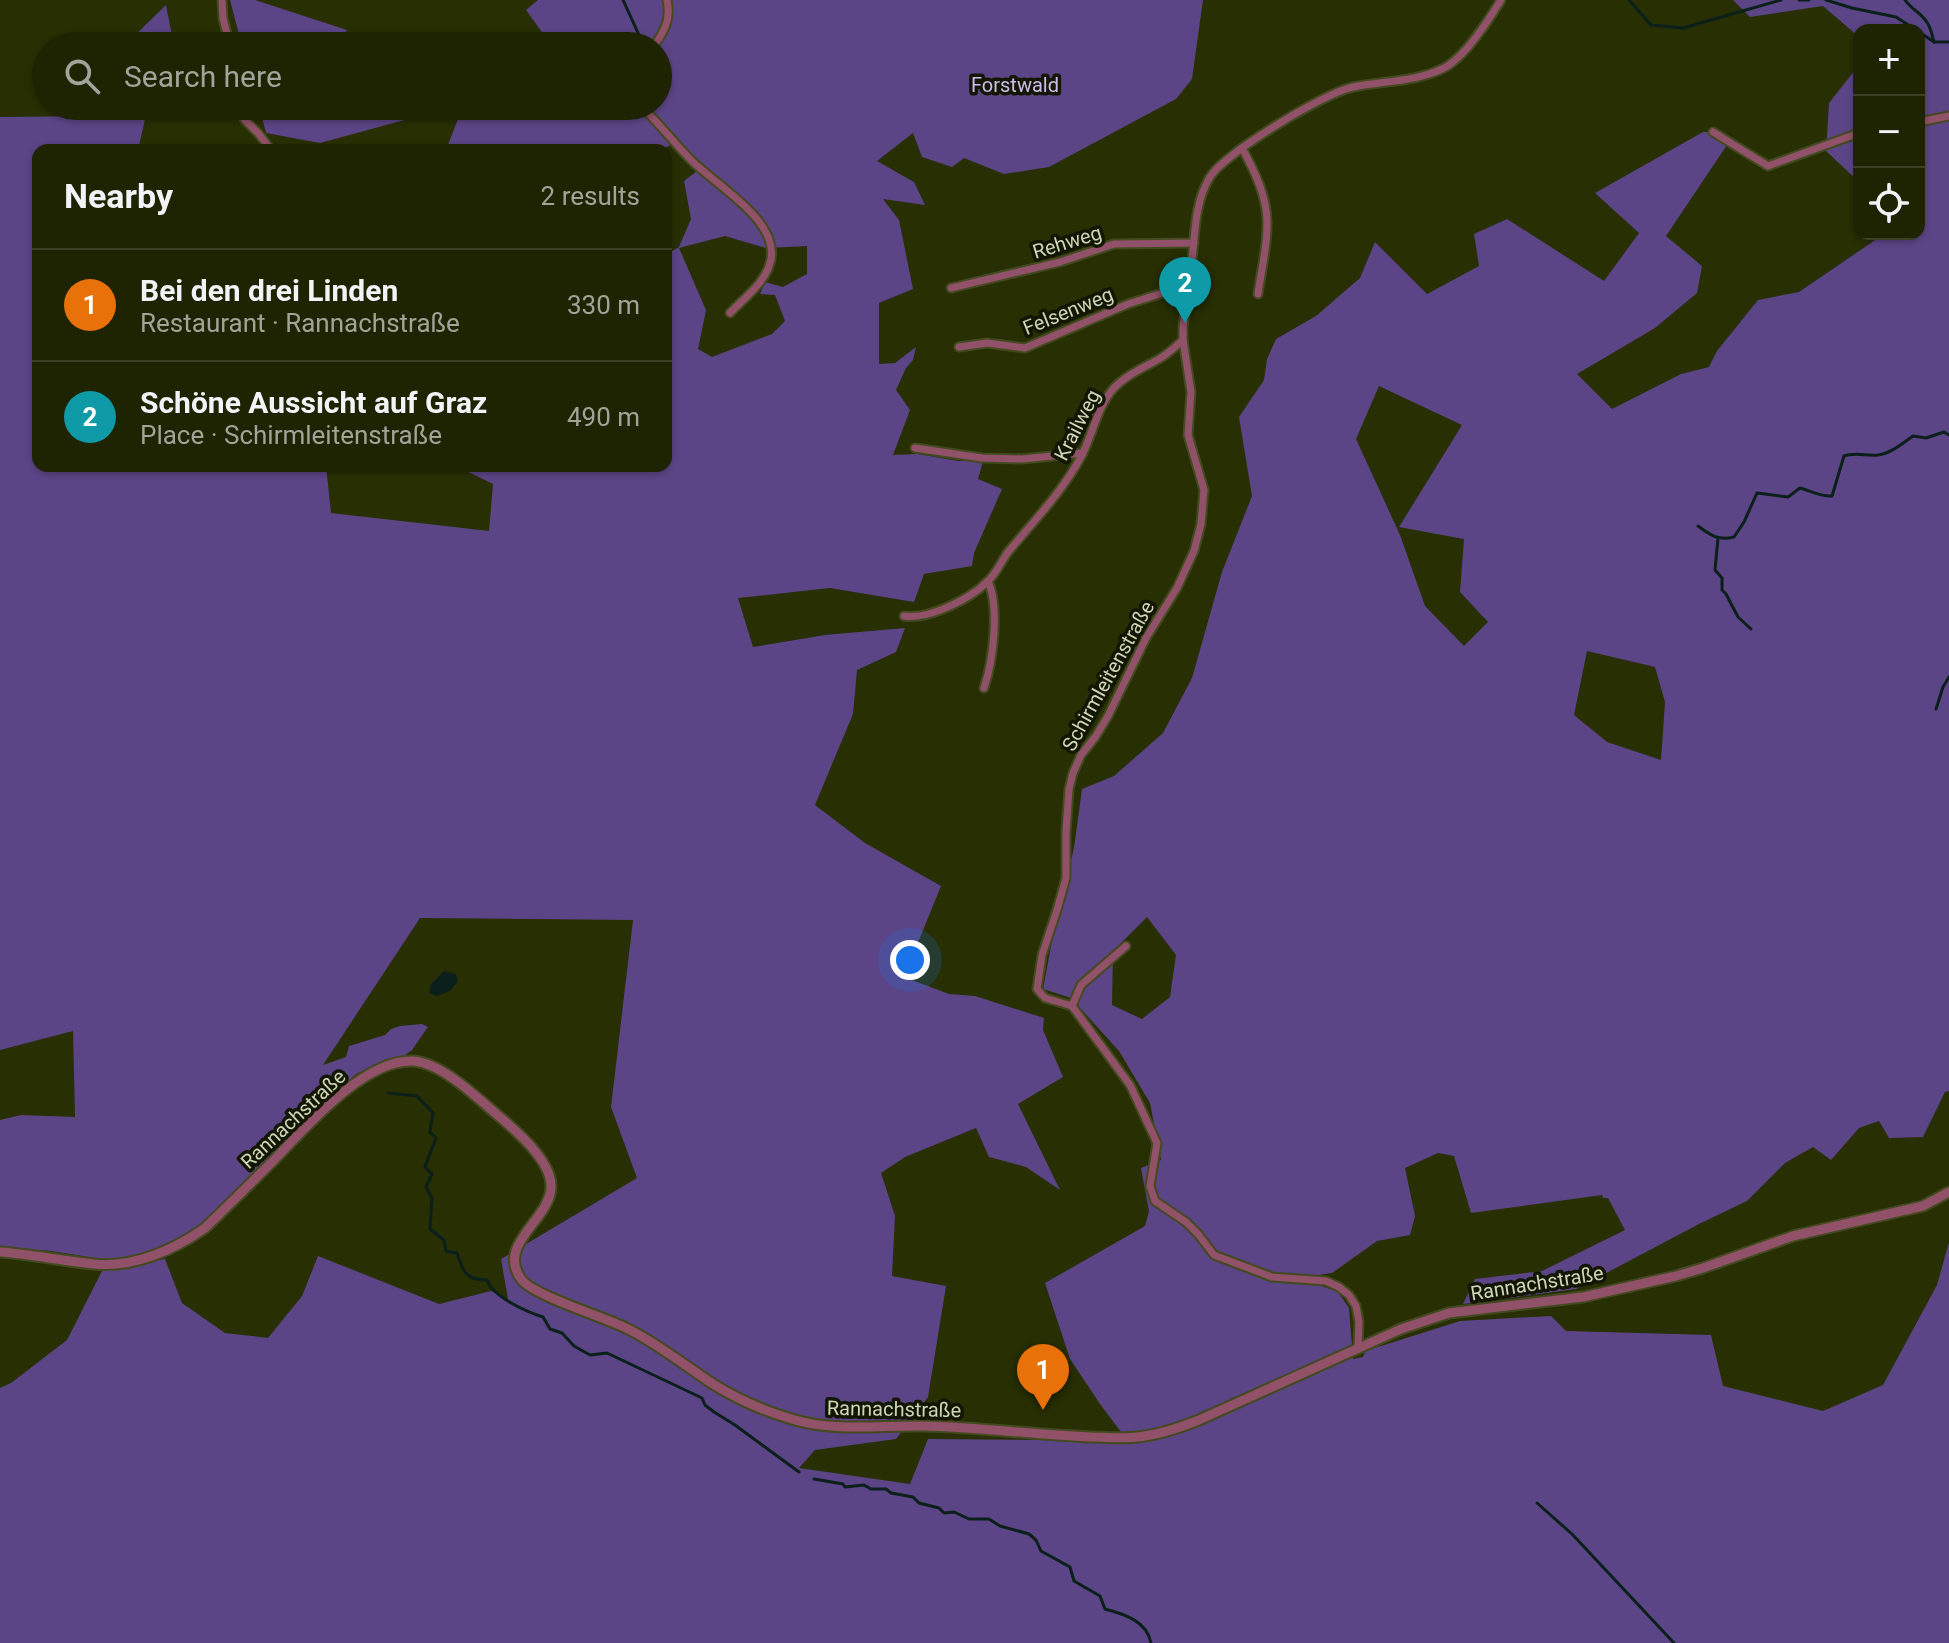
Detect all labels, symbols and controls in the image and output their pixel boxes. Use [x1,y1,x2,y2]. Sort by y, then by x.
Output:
map controls [1853,24,1925,240]
button: + [1853,24,1925,96]
search box [32,32,672,120]
icon: search [60,54,104,98]
text: Search here [124,59,282,94]
park label: Forstwald [971,73,1059,97]
button: − [1853,96,1925,168]
button: locate [1853,168,1925,240]
text: Nearby [64,176,173,216]
text: 2 results [541,181,640,211]
street label: Rehweg [1030,220,1104,264]
pin: 2 [1159,257,1211,323]
text: Bei den drei Linden [140,273,398,308]
street label: Felsenweg [1019,282,1117,340]
text: 1 [83,290,97,320]
text: 330 m [567,290,640,320]
text: Restaurant · Rannachstraße [140,308,460,338]
text: Schöne Aussicht auf Graz [140,385,487,420]
street label: Krailweg [1049,386,1105,464]
text: 2 [83,402,97,432]
text: 490 m [567,402,640,432]
text: Place · Schirmleitenstraße [140,420,442,450]
street label: Schirmleitenstraße [1057,597,1159,755]
your location [890,940,930,980]
street label: Rannachstraße [236,1064,350,1174]
street label: Rannachstraße [1469,1261,1605,1305]
pin: 1 [1017,1344,1069,1410]
street label: Rannachstraße [827,1396,961,1422]

